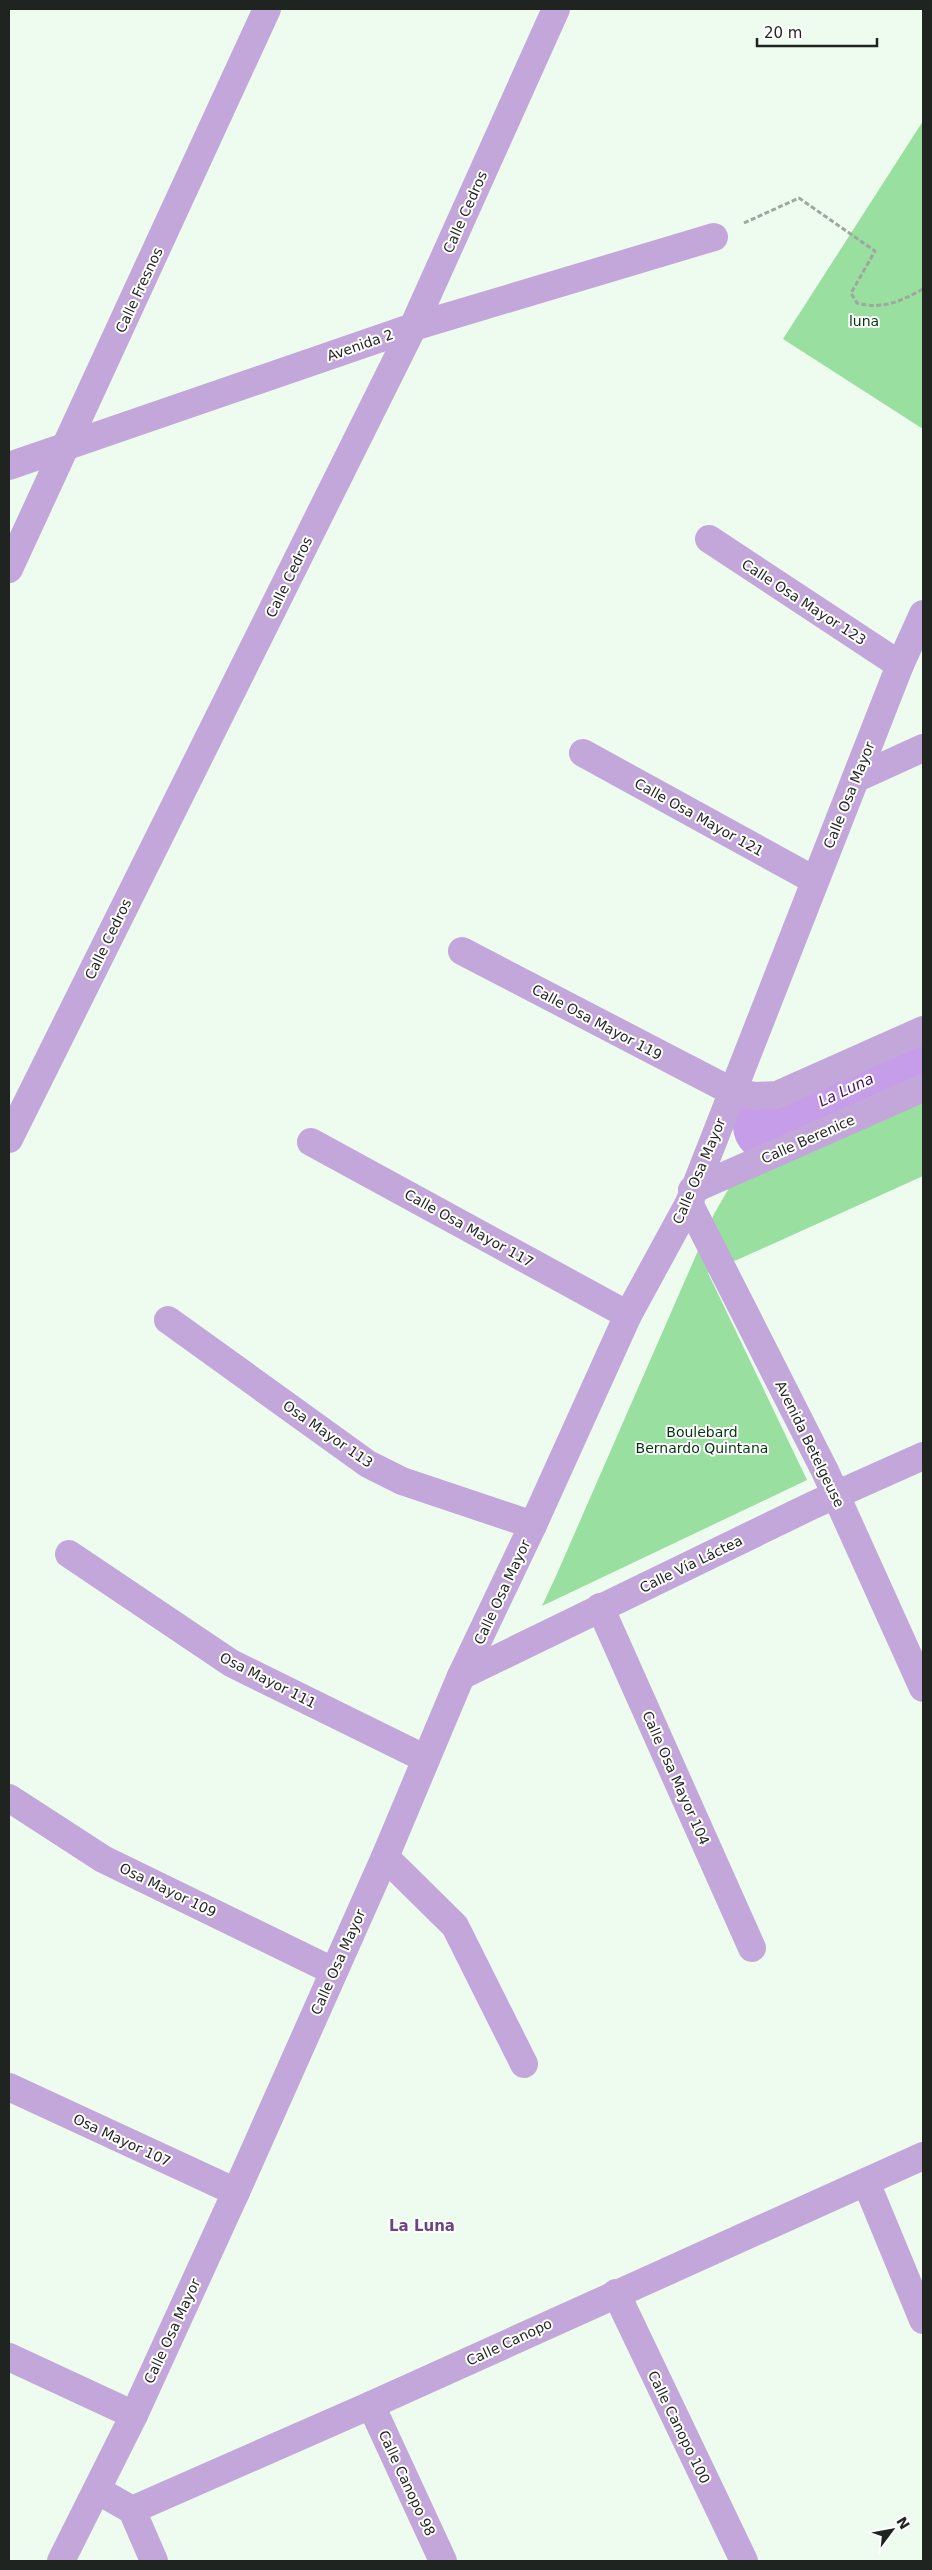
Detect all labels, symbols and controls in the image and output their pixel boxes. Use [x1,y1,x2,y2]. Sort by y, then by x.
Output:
scale bar [757,15,877,47]
text: 20 m [764,24,802,42]
street label: Calle Cedros [440,169,490,255]
street label: Calle Fresnos [112,245,166,335]
park label: luna [849,313,879,329]
street label: Avenida 2 [325,326,395,364]
street label: Calle Cedros [263,534,315,620]
street label: Calle Osa Mayor 123 [739,556,869,648]
street label: Calle Osa Mayor [820,739,878,851]
street label: Calle Osa Mayor 121 [632,775,766,859]
street label: Calle Cedros [82,896,134,982]
street label: Calle Osa Mayor 119 [529,981,665,1063]
water label: La Luna [816,1069,876,1111]
street label: Calle Berenice [759,1111,857,1167]
street label: Calle Osa Mayor [669,1115,729,1227]
street label: Calle Osa Mayor 117 [402,1186,536,1270]
street label: Avenida Betelgeuse [772,1378,848,1510]
street label: Osa Mayor 113 [280,1397,376,1471]
park label: Boulebard Bernardo Quintana [636,1424,768,1456]
street label: Calle Vía Láctea [637,1532,745,1596]
street label: Calle Osa Mayor [471,1537,533,1647]
street label: Osa Mayor 111 [217,1649,319,1711]
street label: Calle Osa Mayor 104 [639,1709,713,1848]
street label: Osa Mayor 109 [117,1860,219,1920]
street label: Calle Osa Mayor [308,1907,369,2017]
street label: Osa Mayor 107 [71,2110,173,2170]
district label: La Luna [389,2217,455,2235]
street label: Calle Osa Mayor [141,2276,203,2386]
street label: Calle Canopo [464,2315,554,2369]
street label: Calle Canopo 100 [645,2368,713,2486]
street label: Calle Canopo 98 [376,2428,438,2538]
north arrow [867,2505,917,2555]
text: N [893,2514,913,2532]

